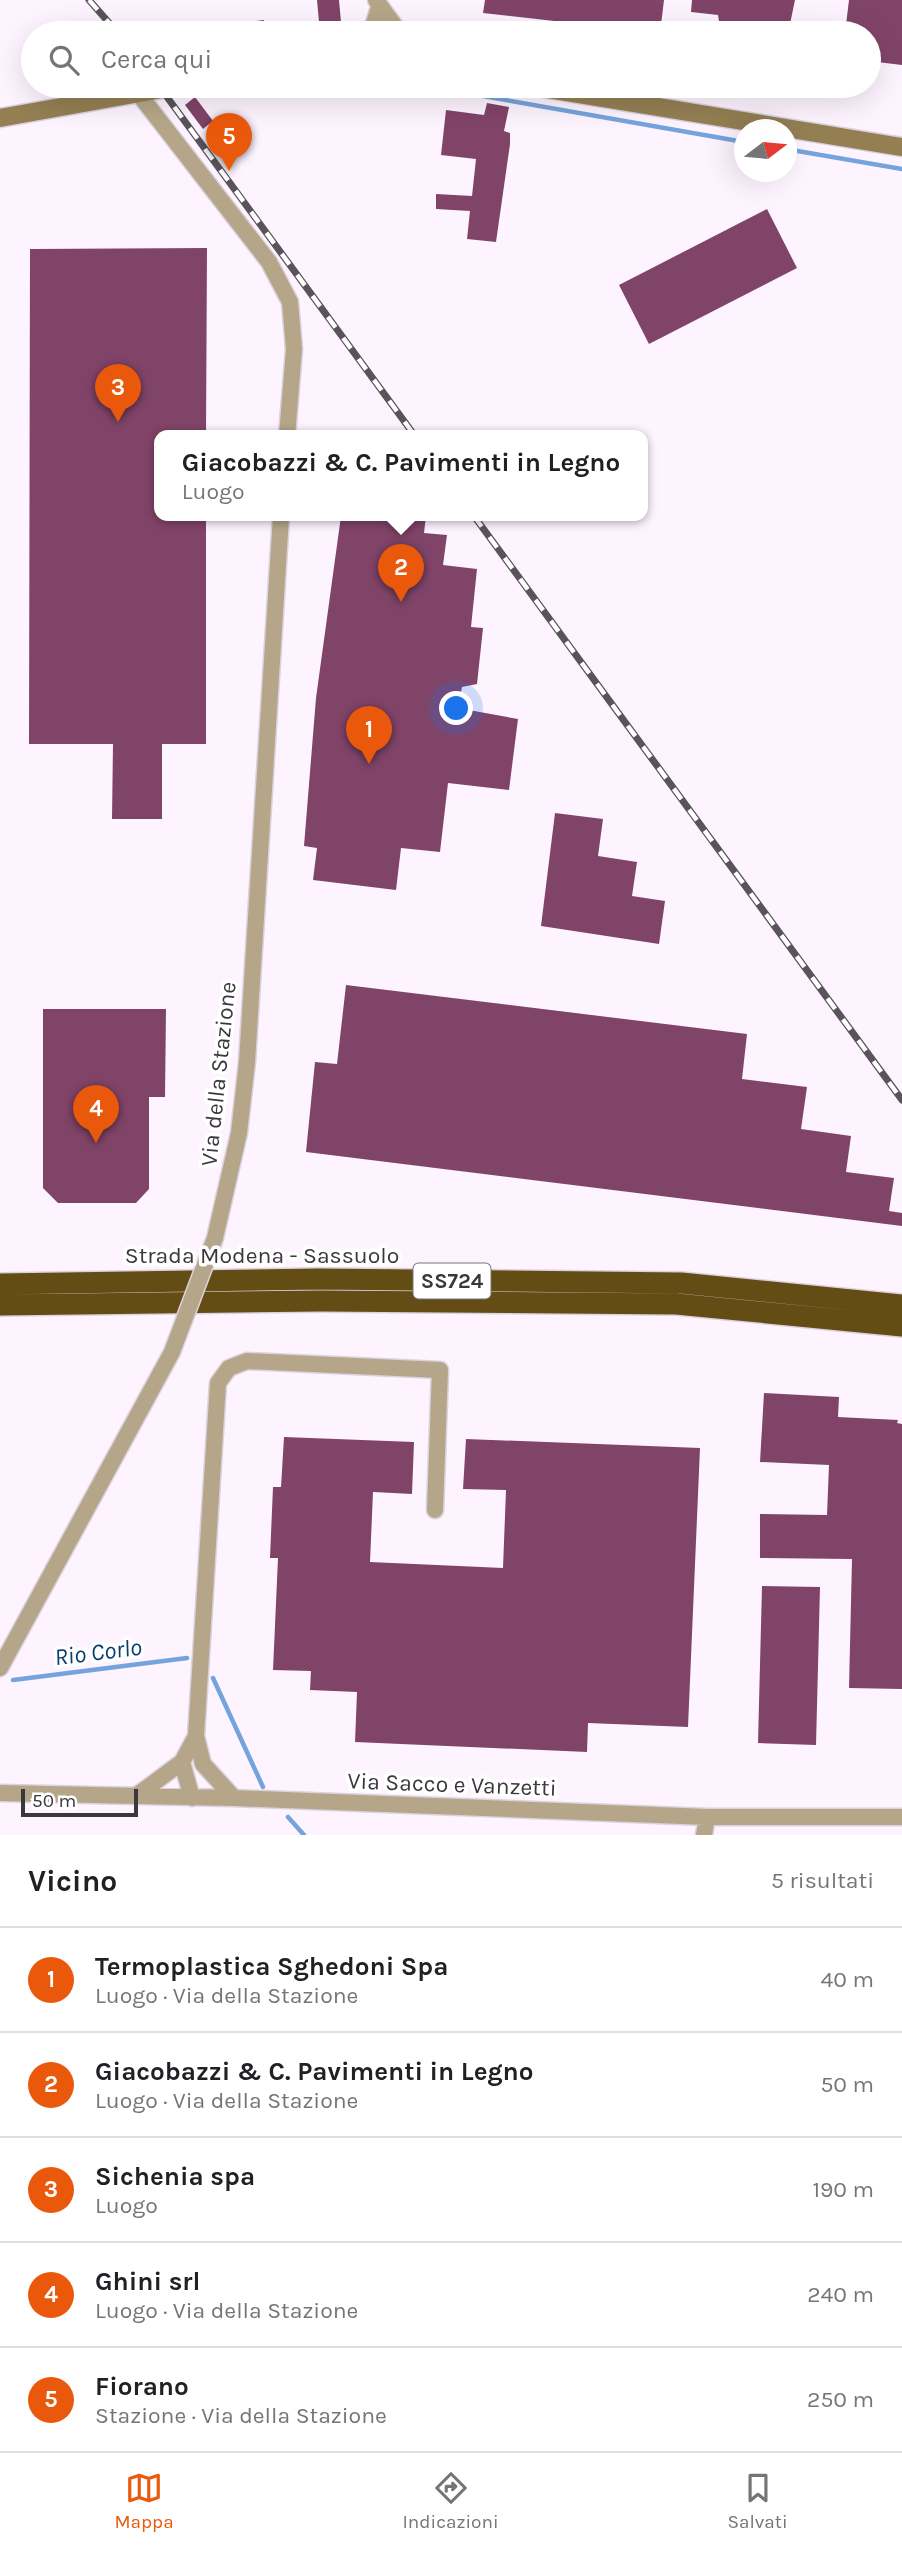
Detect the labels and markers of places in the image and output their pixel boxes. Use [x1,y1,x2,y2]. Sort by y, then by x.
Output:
pin: 5 [206,113,252,171]
pin: 3 [95,364,141,422]
pin: 2 [378,544,424,602]
pin: 1 [346,706,392,764]
pin: 4 [73,1085,119,1143]

